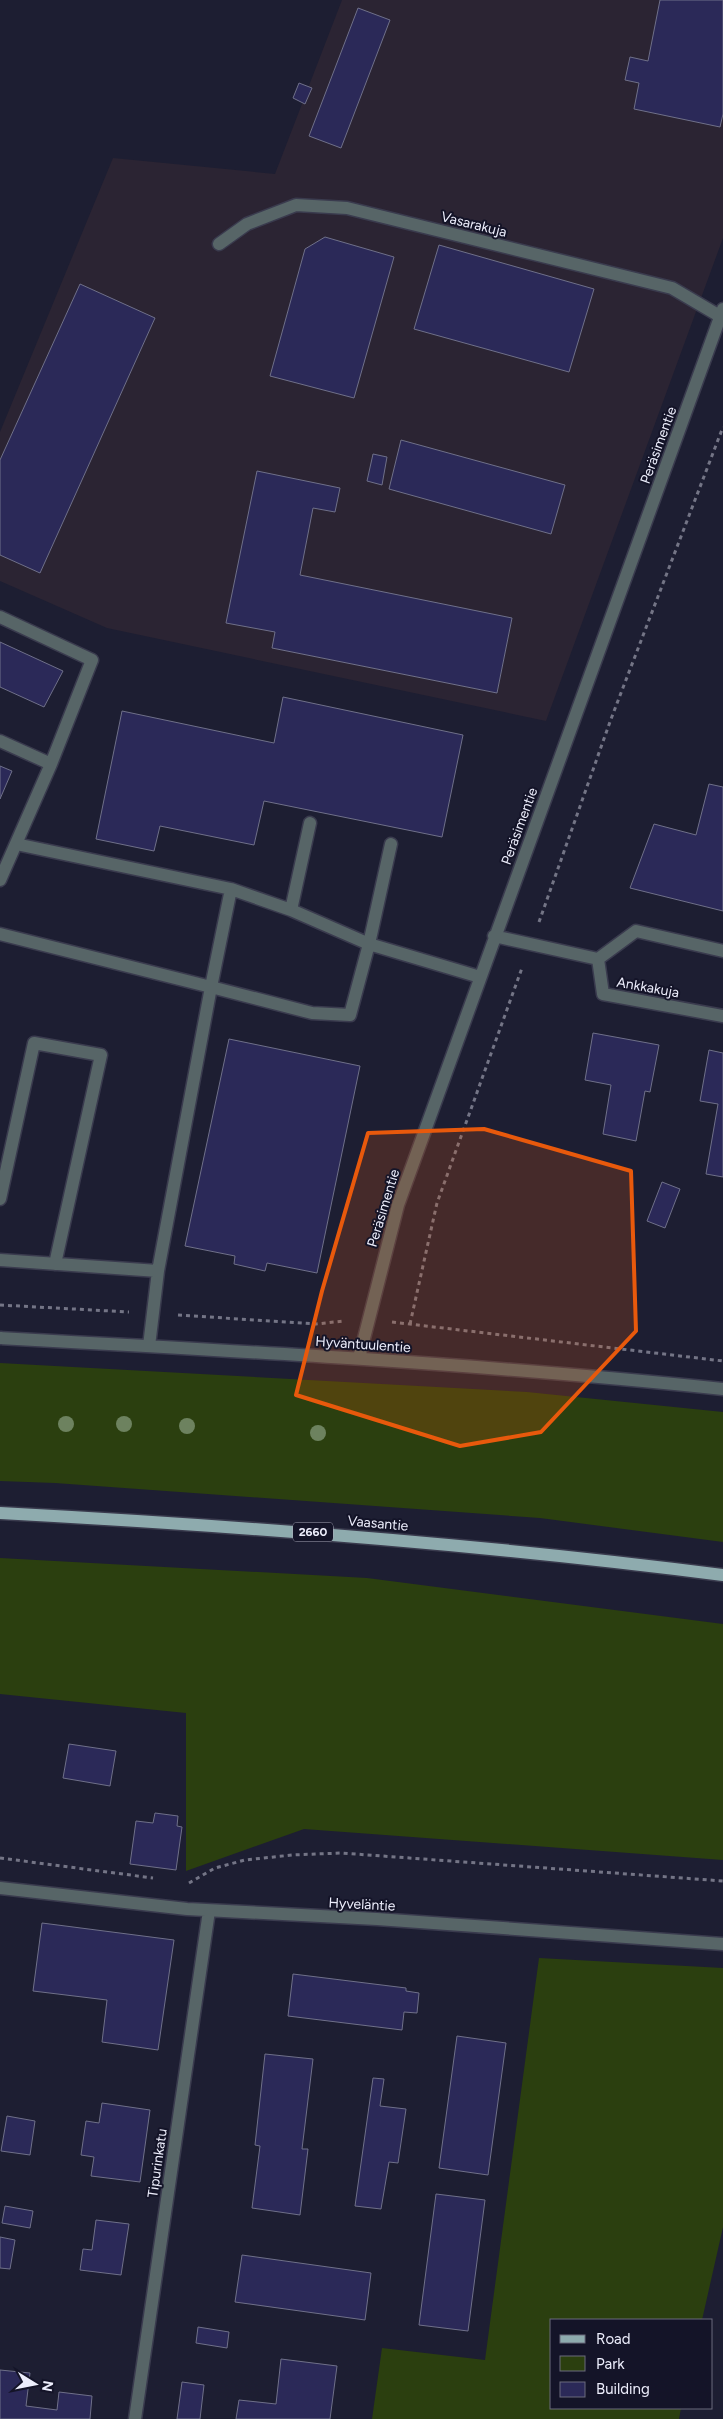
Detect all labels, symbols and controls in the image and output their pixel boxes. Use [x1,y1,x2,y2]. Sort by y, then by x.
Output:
street label: Vasarakuja [439,208,509,241]
street label: Peräsimentie [637,404,680,486]
street label: Peräsimentie [498,785,541,867]
street label: Ankkakuja [615,974,681,1001]
street label: Peräsimentie [364,1167,404,1249]
street label: Hyväntuulentie [315,1333,412,1356]
street label: Vaasantie [347,1512,409,1535]
road number: 2660 [293,1522,333,1541]
street label: Hyveläntie [328,1894,396,1915]
street label: Tipurinkatu [144,2127,171,2199]
legend [550,2319,713,2409]
text: Road [596,2330,631,2348]
text: Park [596,2355,625,2373]
north arrow [10,2359,60,2409]
text: N [38,2379,57,2393]
text: Building [596,2380,650,2398]

